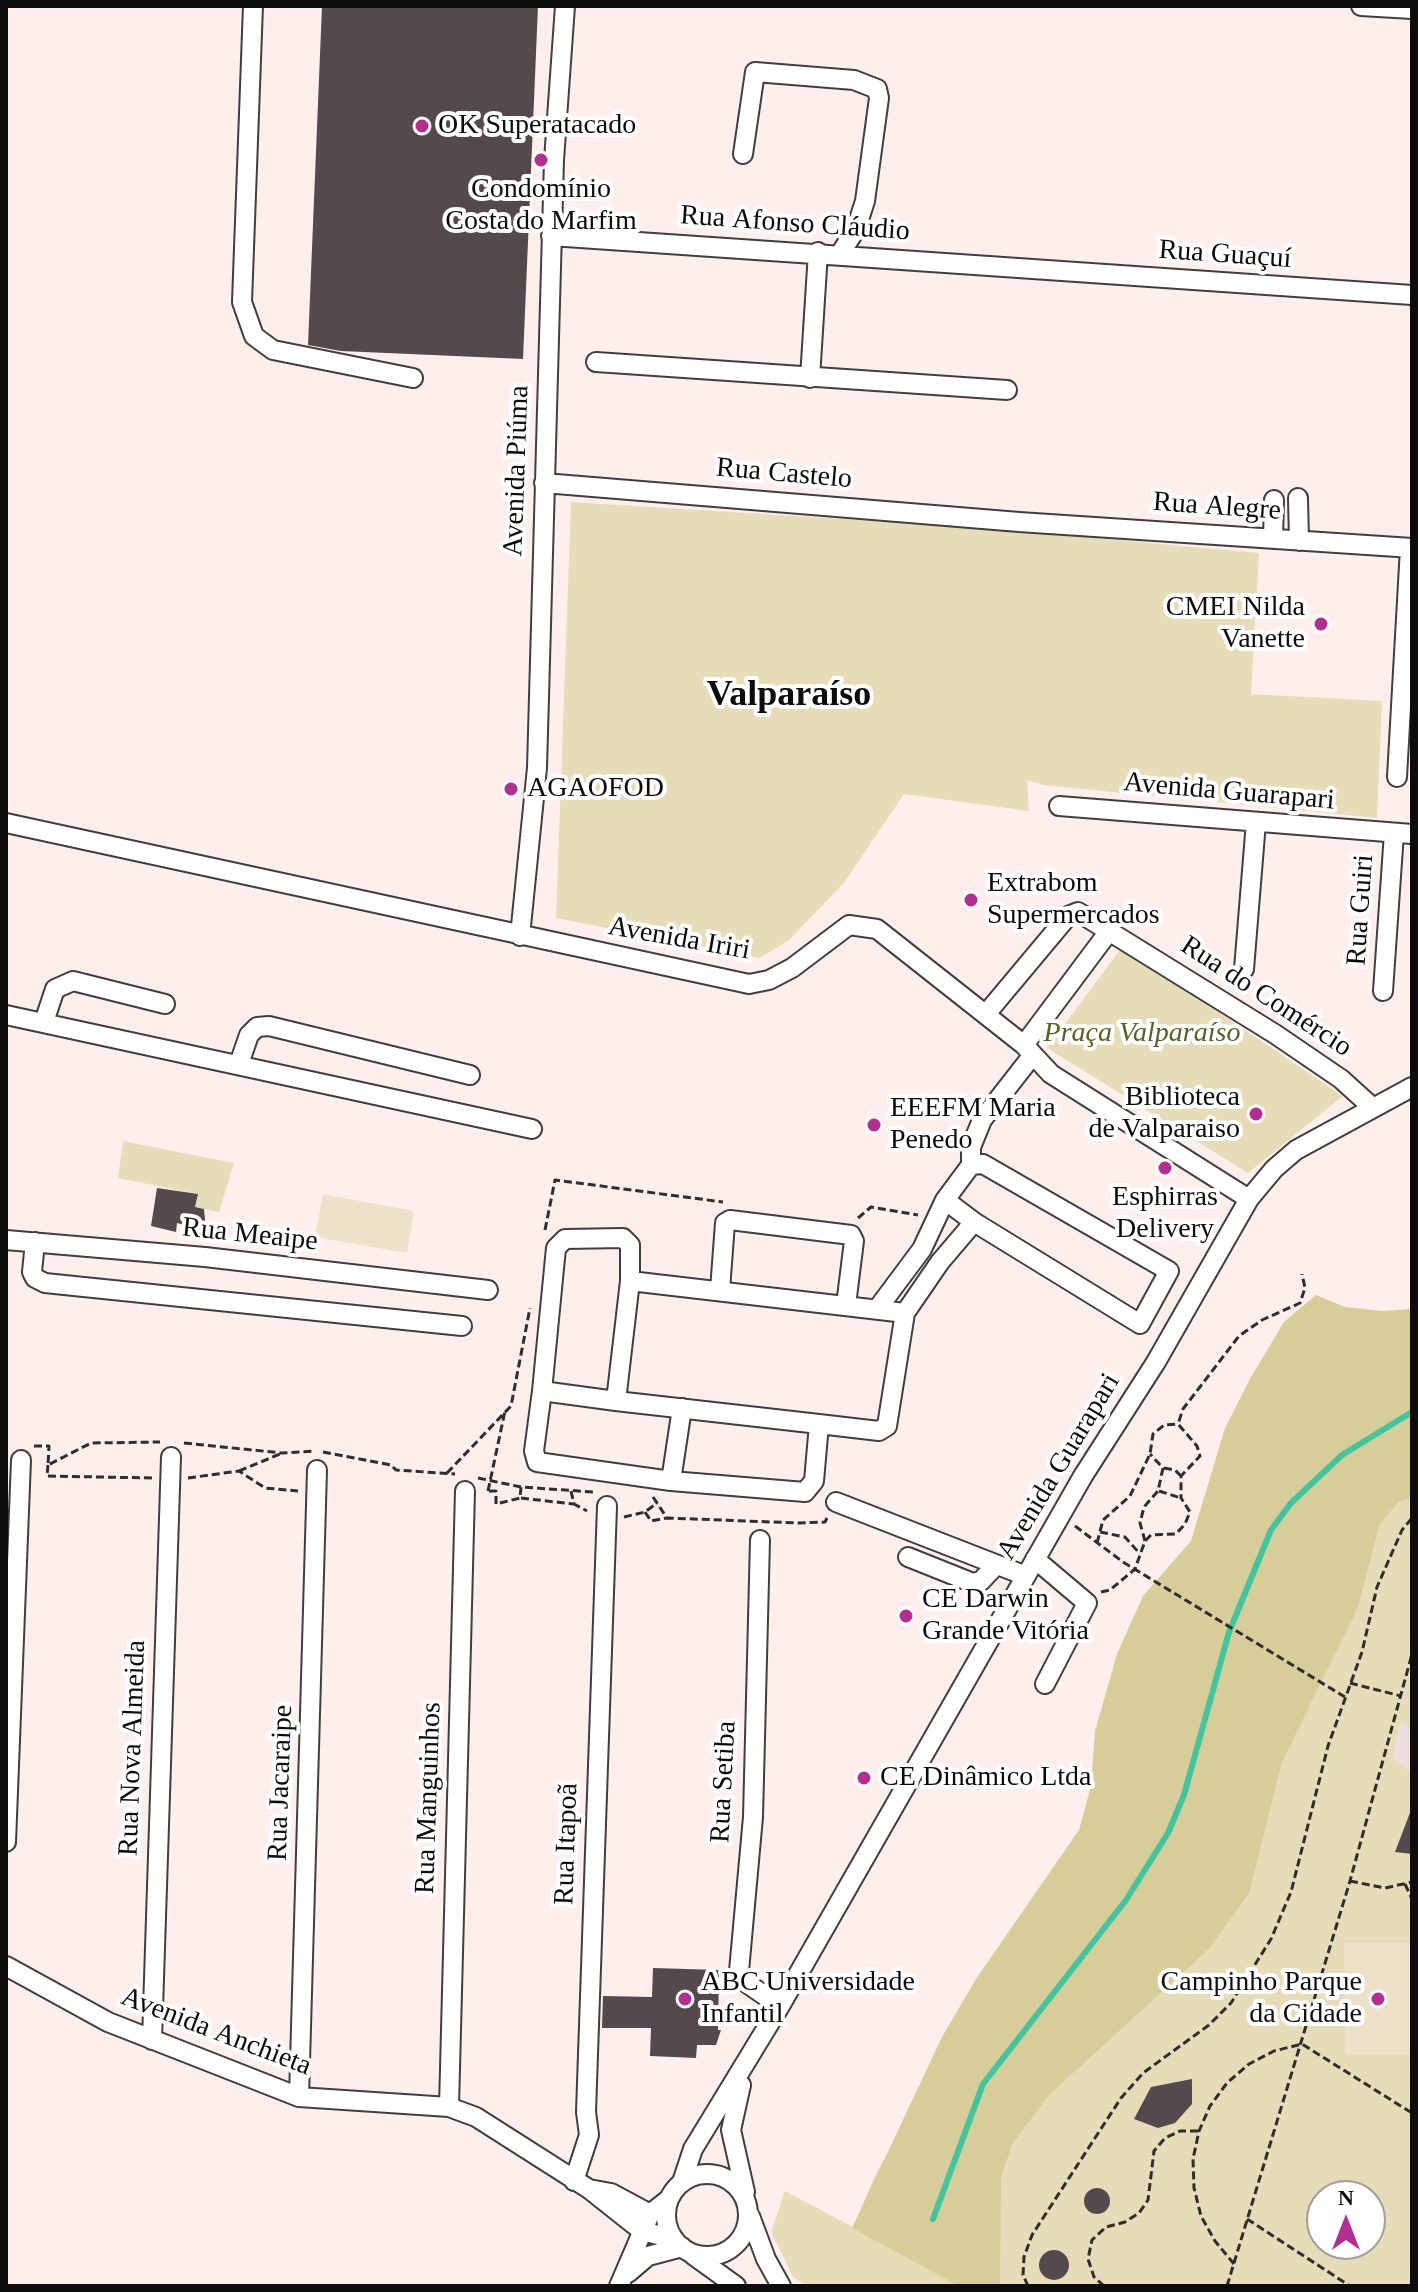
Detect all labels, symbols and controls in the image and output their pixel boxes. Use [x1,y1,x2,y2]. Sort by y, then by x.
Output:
place label: OK Superatacado [438,109,636,143]
marker: OK Superatacado [413,117,431,135]
marker: Condomínio Costa do Marfim [532,151,550,169]
place label: Condomínio Costa do Marfim [445,173,637,239]
street label: Rua Afonso Cláudio [679,199,911,249]
street label: Rua Guaçuí [1158,234,1292,276]
street label: Avenida Piúma [497,385,537,557]
street label: Rua Castelo [715,451,853,497]
street label: Rua Alegre [1152,486,1282,528]
place label: CMEI Nilda Vanette [1166,591,1305,657]
marker: CMEI Nilda Vanette [1312,615,1330,633]
district label: Valparaíso [707,674,871,718]
street label: Avenida Guarapari [1122,766,1336,818]
place label: AGAOFOD [527,772,664,806]
marker: AGAOFOD [502,780,520,798]
street label: Rua Guiri [1340,853,1382,967]
place label: Extrabom Supermercados [987,867,1160,933]
marker: Extrabom Supermercados [962,891,980,909]
street label: Avenida Iriri [606,910,752,968]
street label: Rua do Comércio [1174,929,1358,1065]
park label: Praça Valparaíso [1044,1017,1240,1051]
place label: Biblioteca de Valparaiso [1088,1081,1240,1147]
place label: EEEFM Maria Penedo [890,1092,1056,1158]
marker: Biblioteca de Valparaiso [1247,1105,1265,1123]
marker: EEEFM Maria Penedo [865,1116,883,1134]
marker: Esphirras Delivery [1156,1159,1174,1177]
place label: Esphirras Delivery [1112,1181,1218,1247]
street label: Rua Meaipe [181,1211,319,1259]
street label: Avenida Guarapari [990,1368,1128,1566]
place label: CE Darwin Grande Vitória [922,1583,1089,1649]
marker: CE Darwin Grande Vitória [897,1607,915,1625]
street label: Rua Nova Almeida [112,1639,154,1857]
street label: Rua Manguinhos [409,1701,449,1895]
street label: Rua Jacaraipe [261,1704,301,1862]
street label: Rua Setiba [704,1720,744,1844]
place label: CE Dinâmico Ltda [880,1761,1092,1795]
marker: CE Dinâmico Ltda [855,1769,873,1787]
street label: Rua Itapoã [548,1782,586,1906]
place label: ABC Universidade Infantil [701,1966,915,2032]
place label: Campinho Parque da Cidade [1161,1966,1362,2032]
street label: Avenida Anchieta [116,1980,316,2084]
marker: ABC Universidade Infantil [676,1990,694,2008]
marker: Campinho Parque da Cidade [1369,1990,1387,2008]
north arrow [1306,2180,1386,2260]
text: N [1338,2185,1354,2210]

